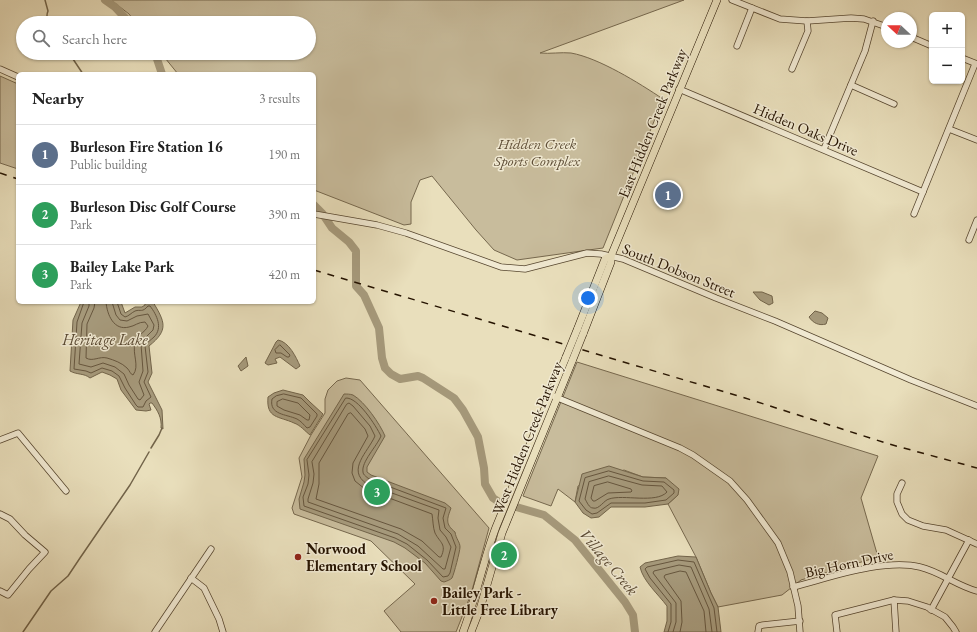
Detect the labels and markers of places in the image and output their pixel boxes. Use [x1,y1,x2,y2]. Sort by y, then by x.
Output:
pin: 1 [655,180,681,210]
pin: 3 [364,477,390,507]
place label: Norwood Elementary School [306,539,423,575]
pin: 2 [491,540,517,570]
marker: Norwood Elementary School [293,552,303,562]
place label: Bailey Park - Little Free Library [442,583,559,619]
marker: Bailey Park - Little Free Library [429,596,439,606]

